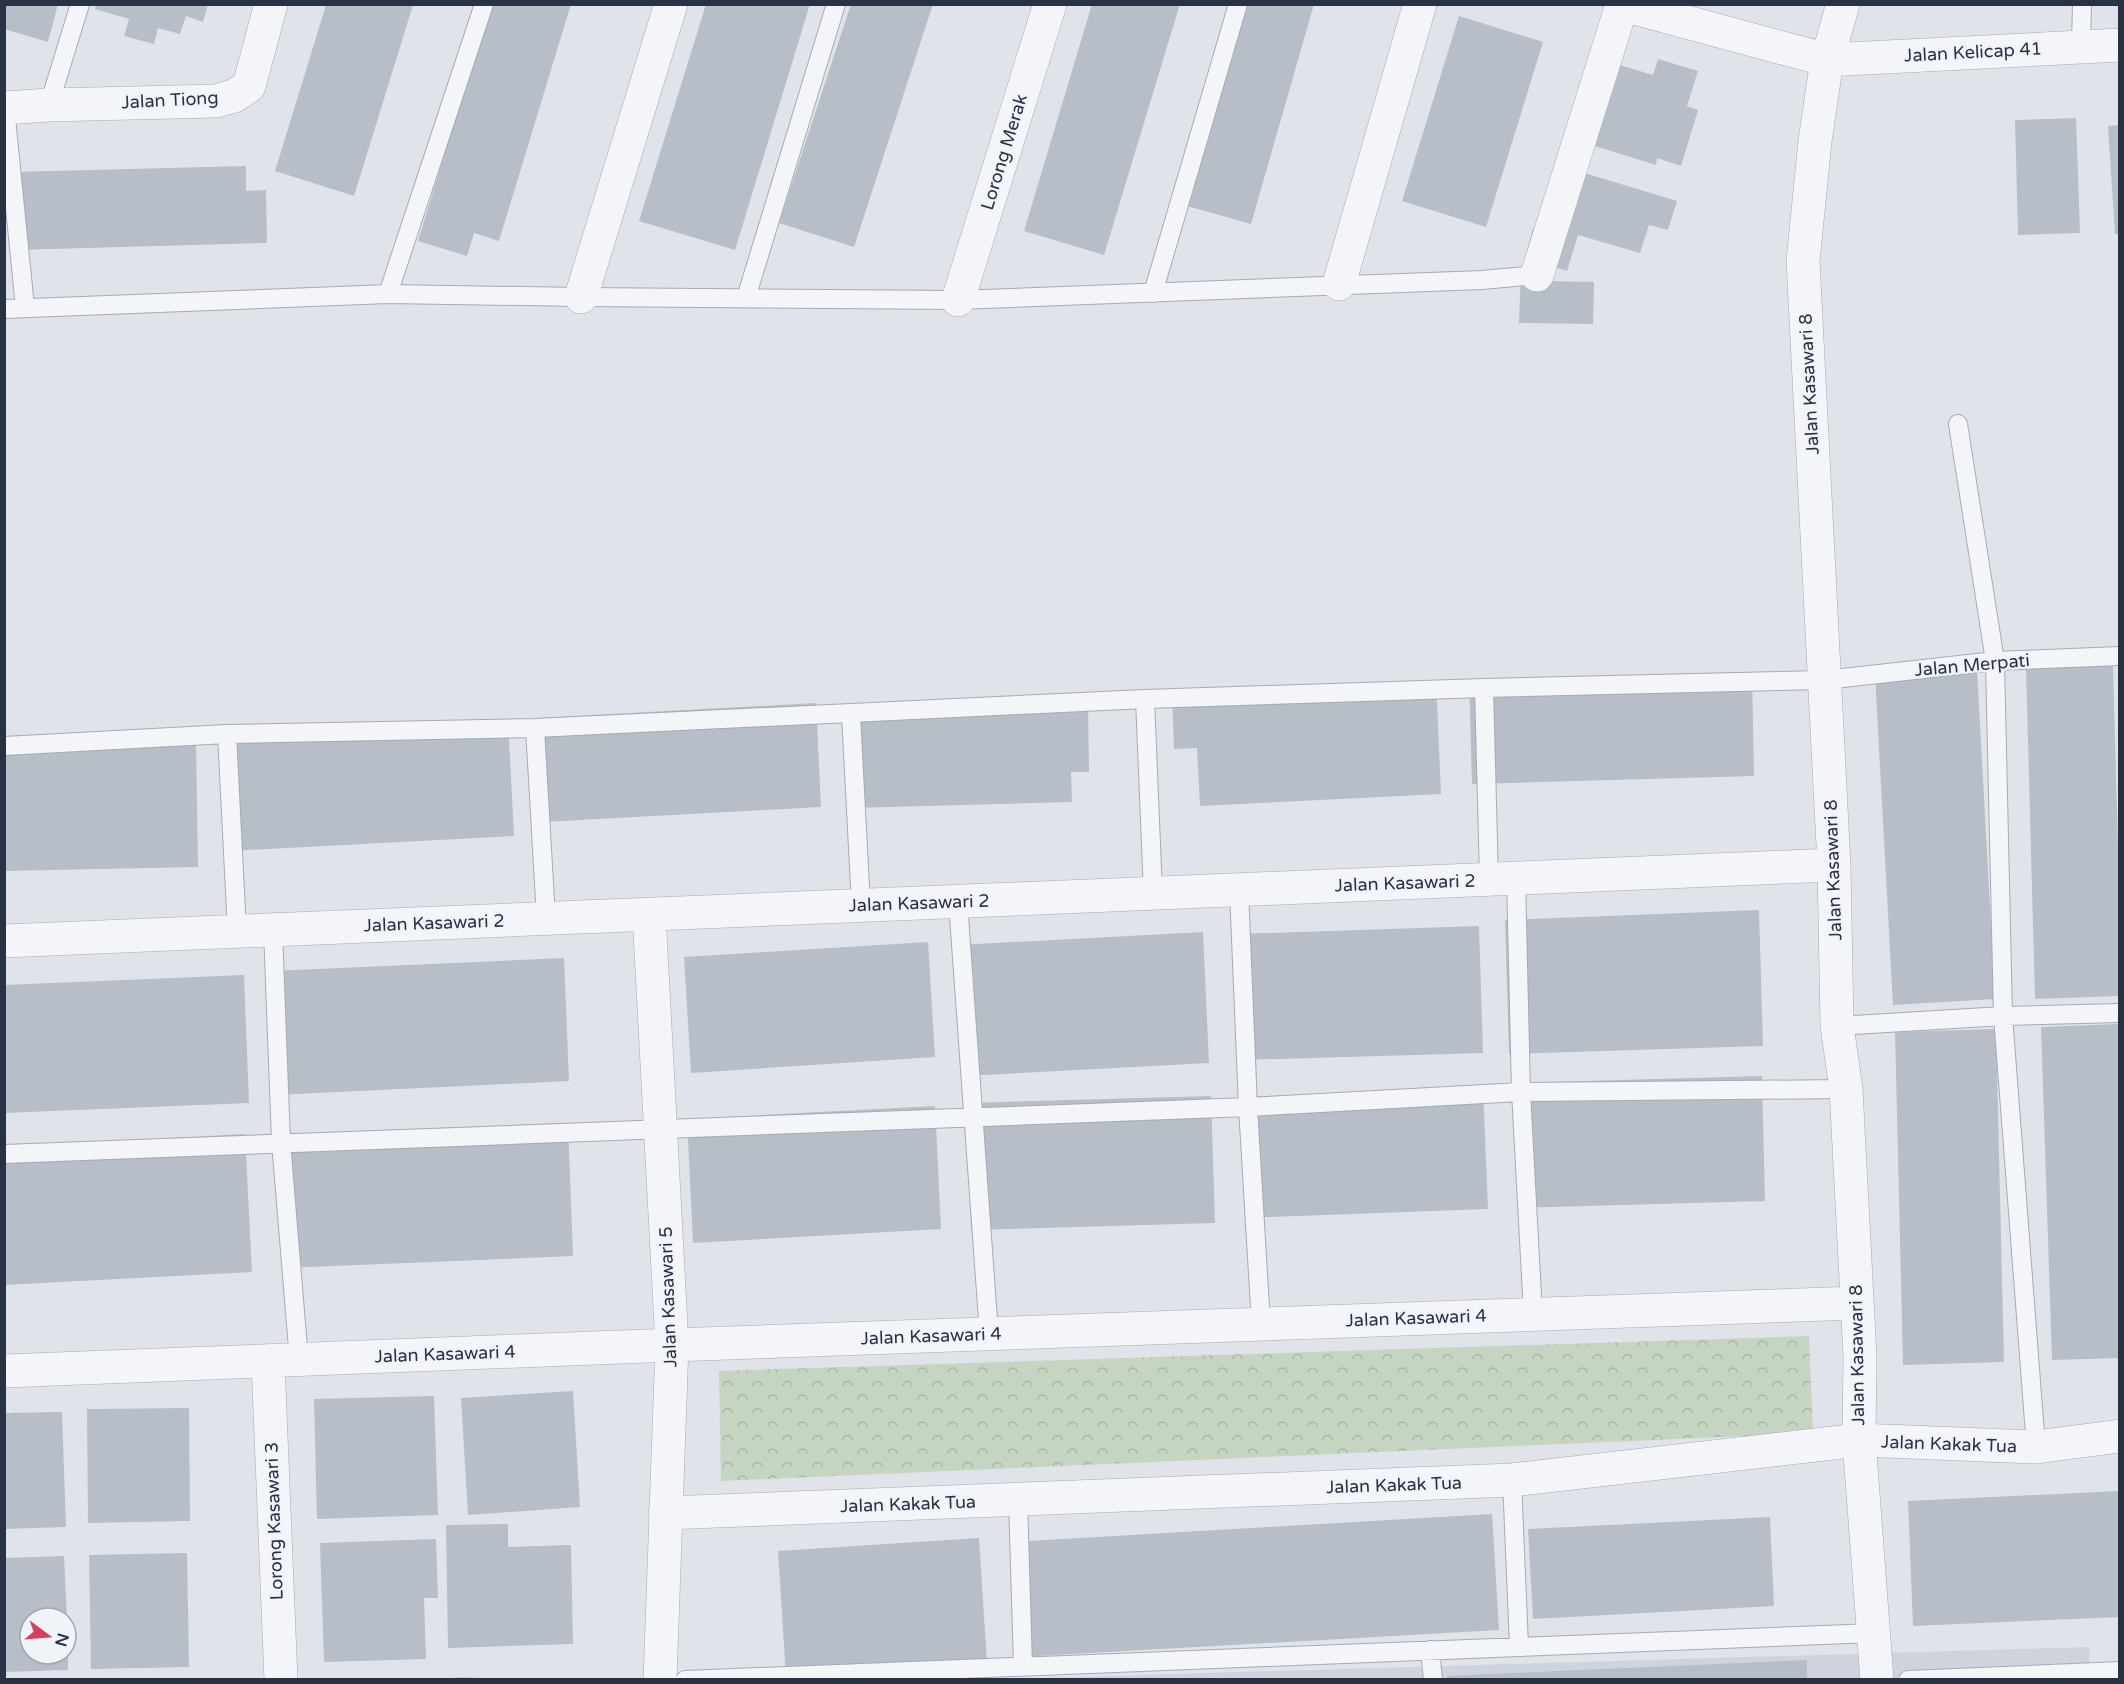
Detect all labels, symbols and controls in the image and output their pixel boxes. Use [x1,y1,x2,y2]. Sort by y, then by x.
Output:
street label: Jalan Kelicap 41 [1903,37,2043,67]
street label: Jalan Tiong [121,86,219,114]
street label: Lorong Merak [976,91,1032,213]
street label: Jalan Kasawari 8 [1794,313,1824,455]
street label: Jalan Merpati [1913,649,2031,681]
street label: Jalan Kasawari 8 [1820,799,1846,941]
street label: Jalan Kasawari 2 [1334,870,1476,896]
street label: Jalan Kasawari 2 [848,890,990,916]
street label: Jalan Kasawari 2 [363,910,505,936]
street label: Jalan Kasawari 5 [655,1226,681,1368]
street label: Jalan Kasawari 8 [1845,1284,1869,1426]
street label: Jalan Kasawari 4 [1345,1305,1487,1331]
street label: Jalan Kasawari 4 [860,1323,1002,1349]
street label: Jalan Kasawari 4 [374,1341,516,1367]
street label: Jalan Kakak Tua [1881,1431,2017,1457]
street label: Lorong Kasawari 3 [260,1442,288,1600]
street label: Jalan Kakak Tua [1326,1472,1462,1498]
street label: Jalan Kakak Tua [840,1491,976,1517]
north arrow [18,1606,78,1666]
text: N [50,1631,73,1649]

